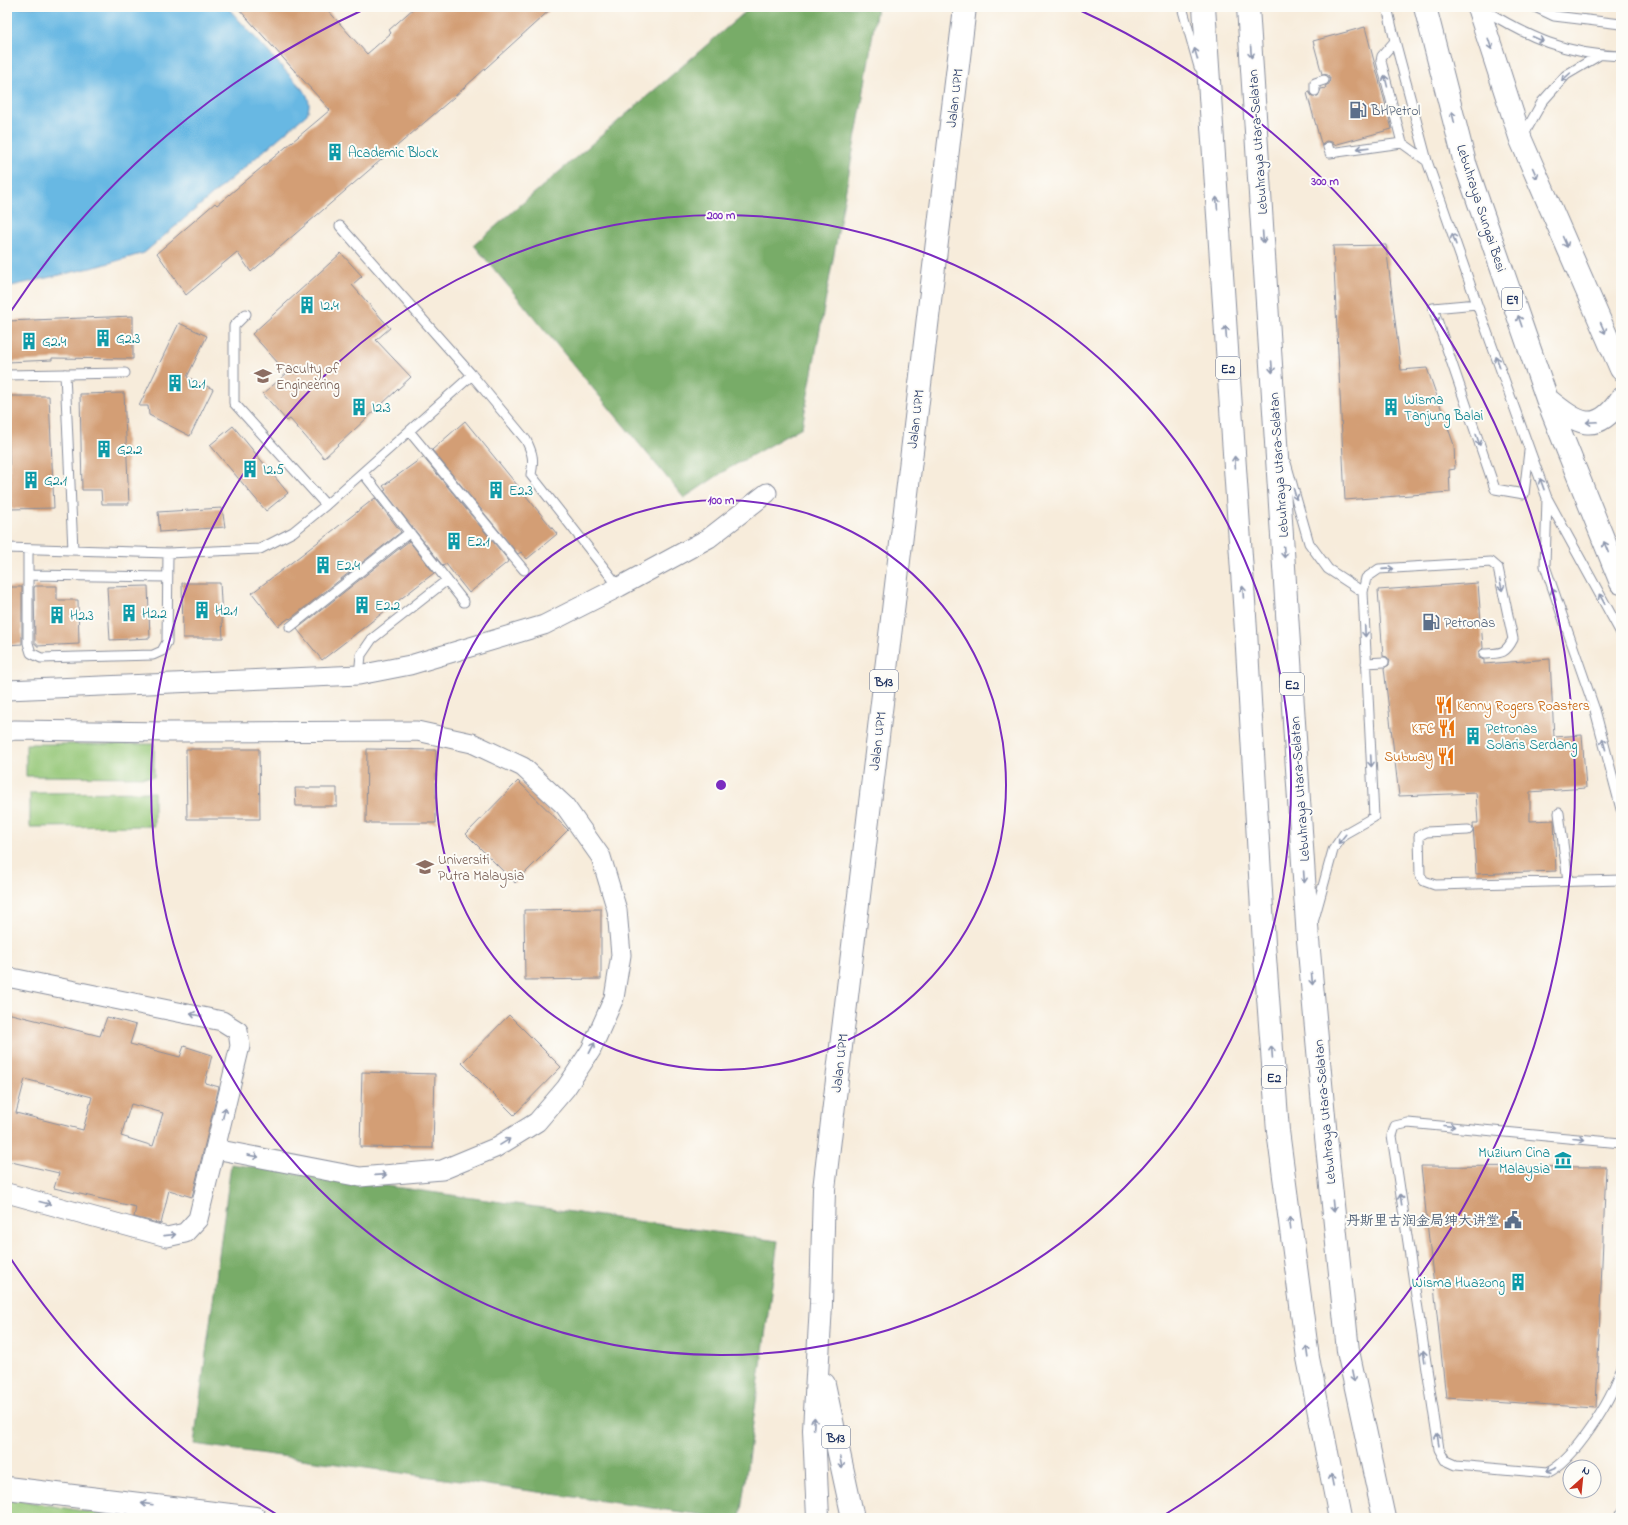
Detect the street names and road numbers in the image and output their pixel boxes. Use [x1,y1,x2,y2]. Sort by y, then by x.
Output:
street label: Jalan UPM [941,67,970,129]
street label: Lebuhraya Utara–Selatan [1243,68,1275,215]
street label: Lebuhraya Sungai Besi [1449,142,1511,275]
road number: E9 [1502,288,1522,310]
road number: E2 [1216,357,1240,379]
street label: Jalan UPM [902,388,931,450]
street label: Lebuhraya Utara–Selatan [1264,391,1296,538]
road number: B13 [870,670,898,692]
road number: E2 [1280,673,1304,695]
street label: Jalan UPM [864,710,893,772]
street label: Lebuhraya Utara–Selatan [1285,715,1317,862]
street label: Jalan UPM [826,1032,855,1094]
street label: Lebuhraya Utara–Selatan [1309,1038,1343,1185]
road number: E2 [1262,1066,1286,1088]
road number: B13 [822,1426,850,1448]

